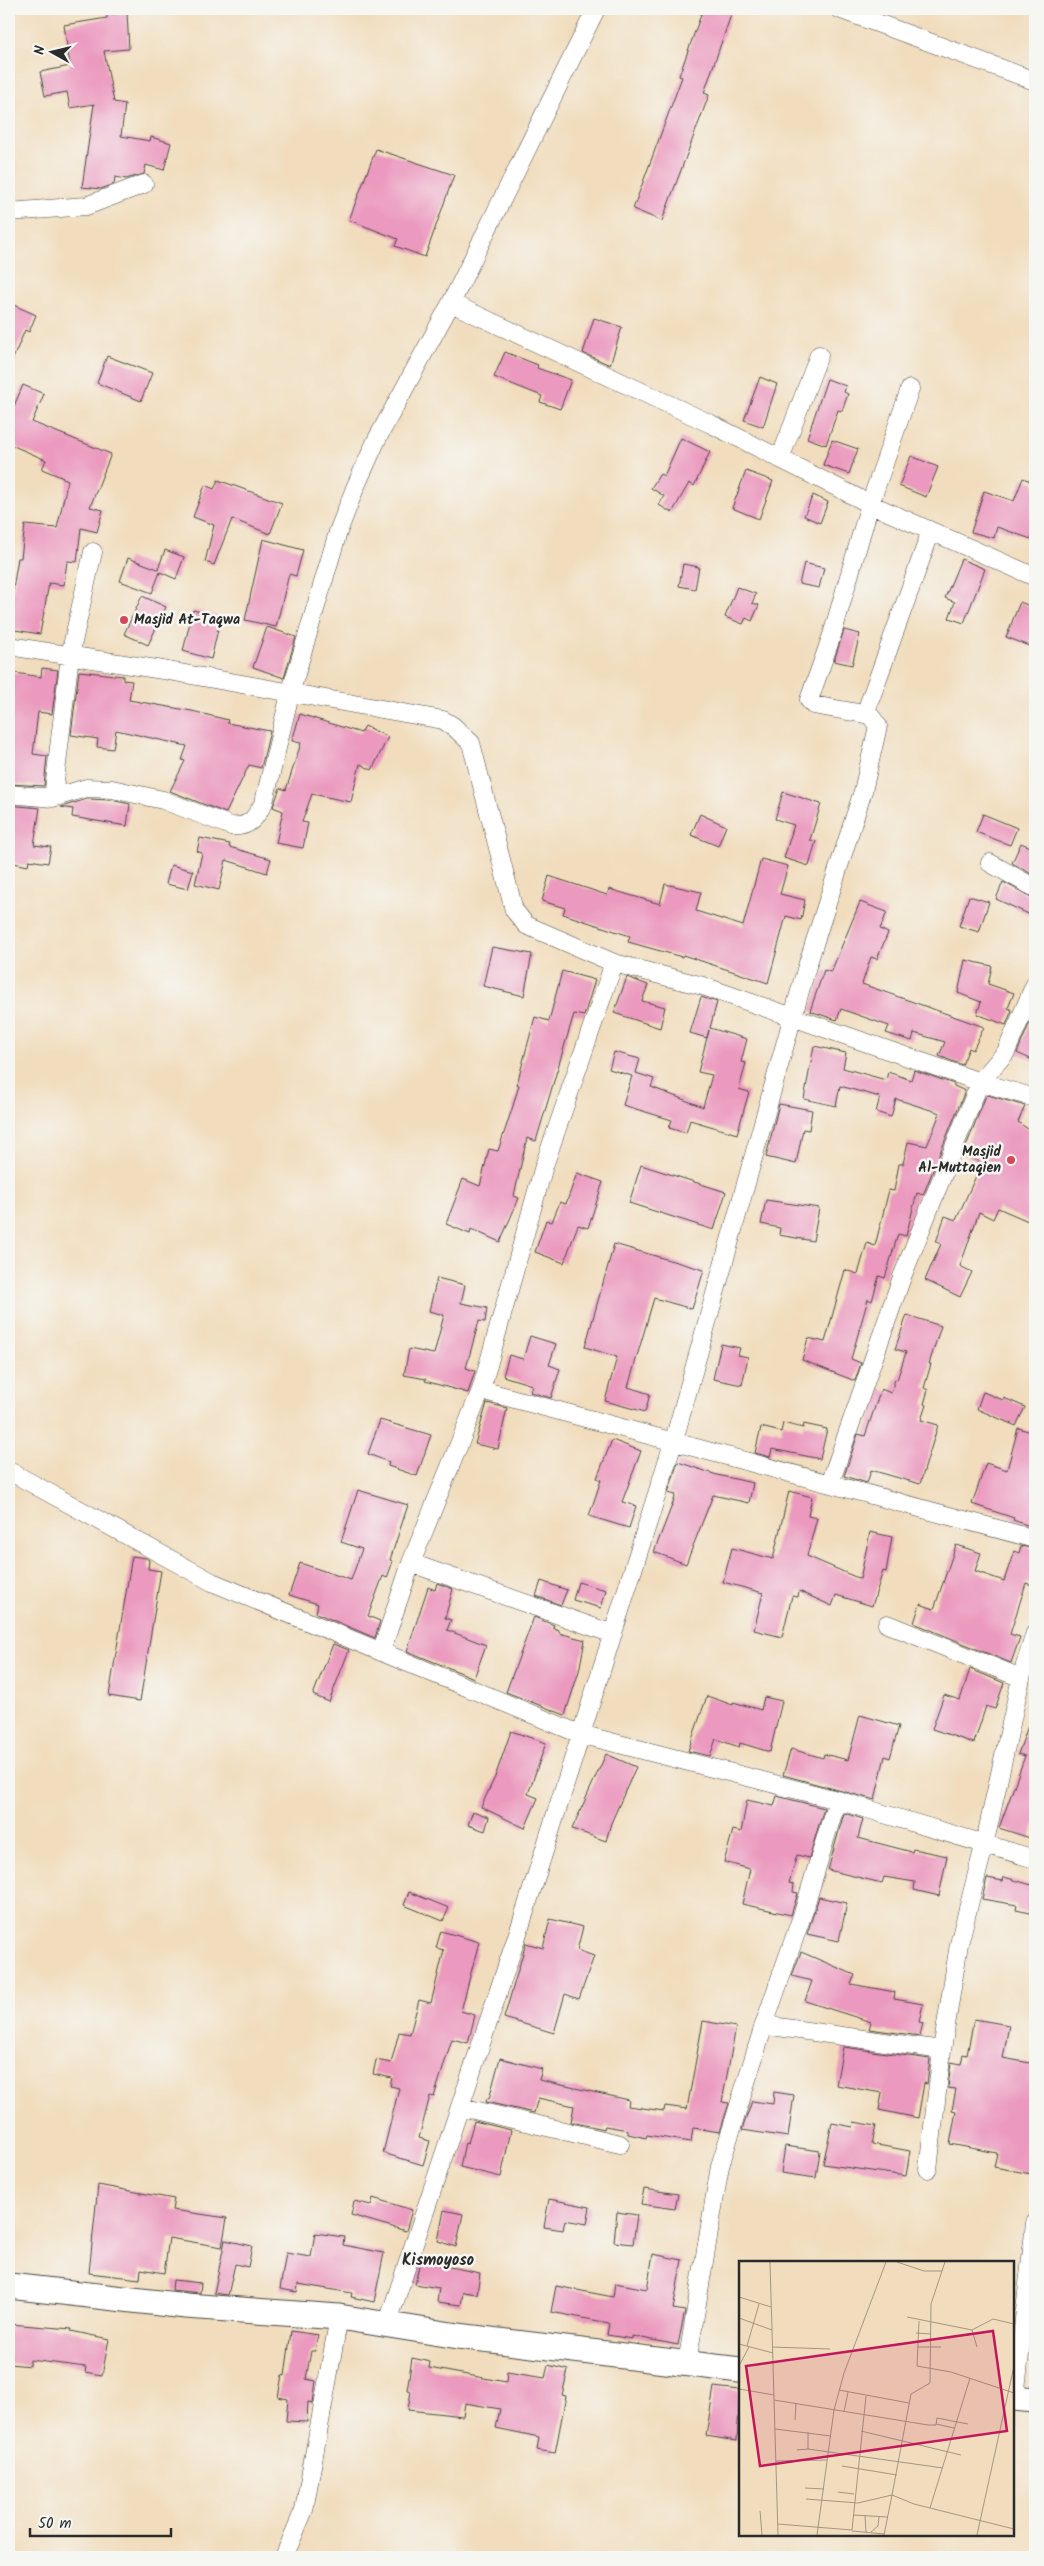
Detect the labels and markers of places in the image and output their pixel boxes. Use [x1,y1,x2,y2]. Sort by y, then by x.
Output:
place label: Masjid At-Taqwa [134,609,240,631]
marker: Masjid At-Taqwa [118,614,130,626]
place label: Masjid Al-Muttaqien [918,1141,1001,1179]
marker: Masjid Al-Muttaqien [1005,1154,1017,1166]

